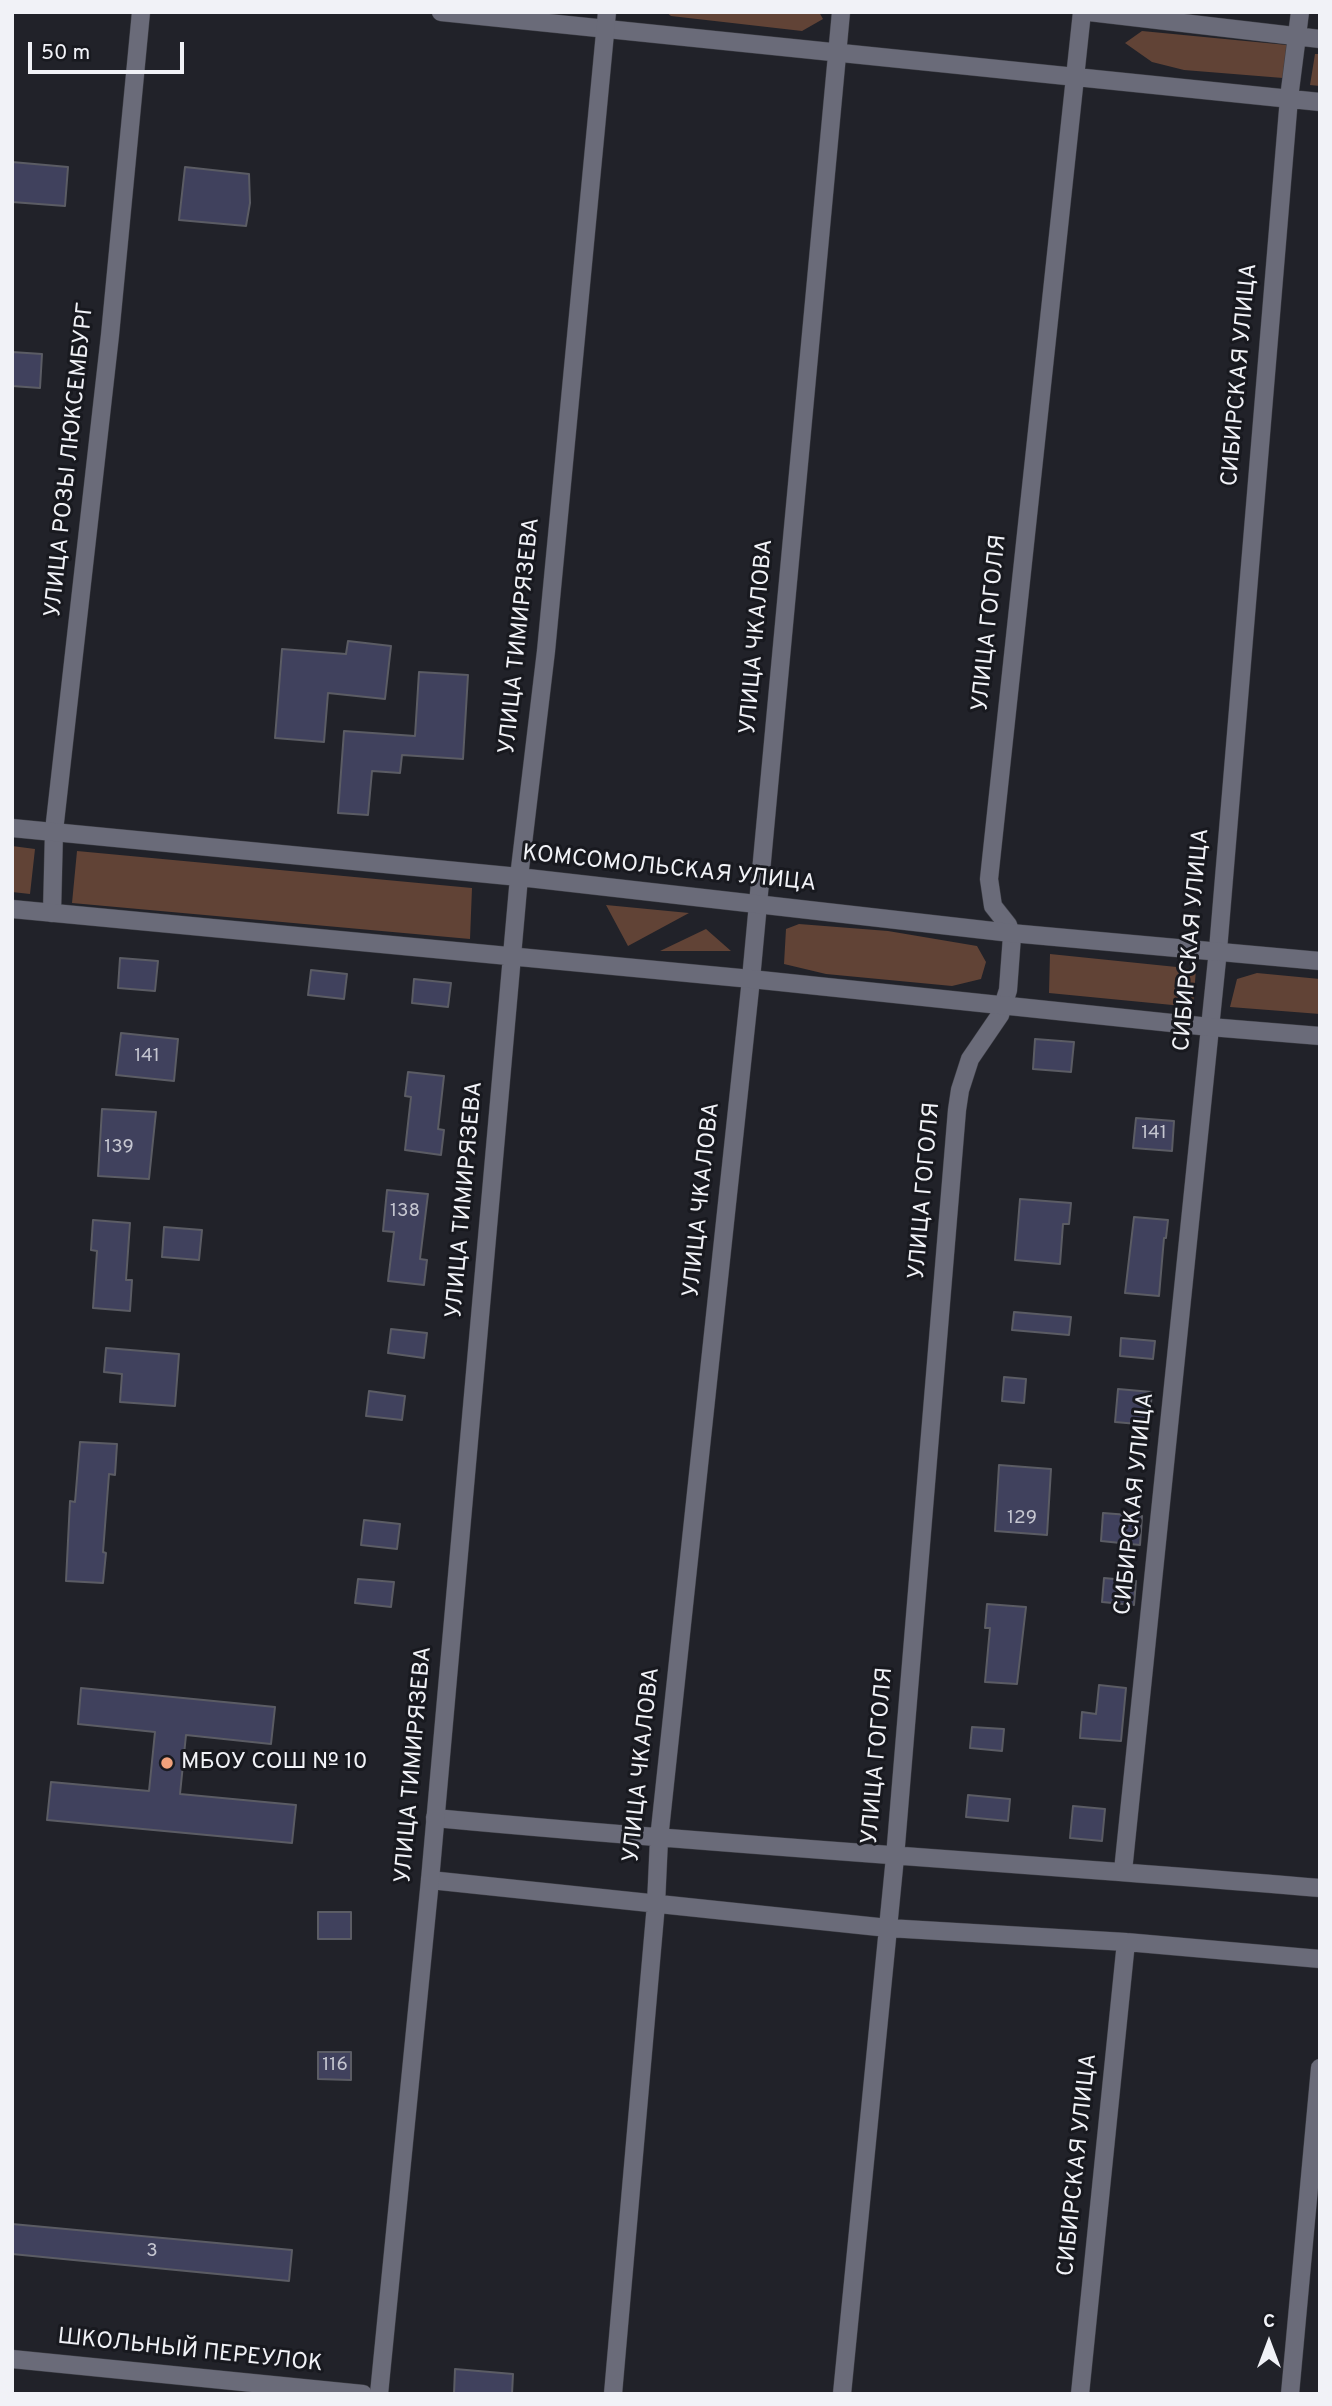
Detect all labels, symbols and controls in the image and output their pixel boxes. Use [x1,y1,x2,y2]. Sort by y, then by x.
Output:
scale bar [32,28,187,72]
text: 50 m [41,40,90,67]
street label: СИБИРСКАЯ УЛИЦА [1218,262,1264,488]
street label: УЛИЦА РОЗЫ ЛЮКСЕМБУРГ [41,301,101,619]
street label: УЛИЦА ТИМИРЯЗЕВА [495,516,547,756]
street label: УЛИЦА ГОГОЛЯ [968,533,1014,713]
street label: УЛИЦА ЧКАЛОВА [736,538,780,736]
street label: СИБИРСКАЯ УЛИЦА [1170,827,1216,1053]
street label: КОМСОМОЛЬСКАЯ УЛИЦА [521,841,817,899]
house number: 141 [134,1046,160,1068]
street label: УЛИЦА ТИМИРЯЗЕВА [442,1080,490,1320]
street label: УЛИЦА ЧКАЛОВА [679,1101,727,1299]
street label: УЛИЦА ГОГОЛЯ [905,1101,947,1281]
house number: 141 [1141,1123,1167,1145]
house number: 139 [104,1137,134,1159]
house number: 138 [390,1201,420,1223]
street label: СИБИРСКАЯ УЛИЦА [1111,1391,1161,1617]
house number: 129 [1007,1508,1037,1530]
street label: УЛИЦА ТИМИРЯЗЕВА [391,1645,439,1885]
street label: УЛИЦА ЧКАЛОВА [619,1666,667,1864]
street label: УЛИЦА ГОГОЛЯ [858,1666,900,1846]
place label: МБОУ СОШ № 10 [181,1749,368,1777]
marker: МБОУ СОШ № 10 [159,1755,175,1771]
street label: СИБИРСКАЯ УЛИЦА [1054,2052,1104,2278]
house number: 116 [322,2055,348,2077]
house number: 3 [146,2241,158,2263]
north arrow [1234,2308,1304,2378]
text: С [1263,2310,1275,2334]
street label: ШКОЛЬНЫЙ ПЕРЕУЛОК [56,2324,324,2380]

